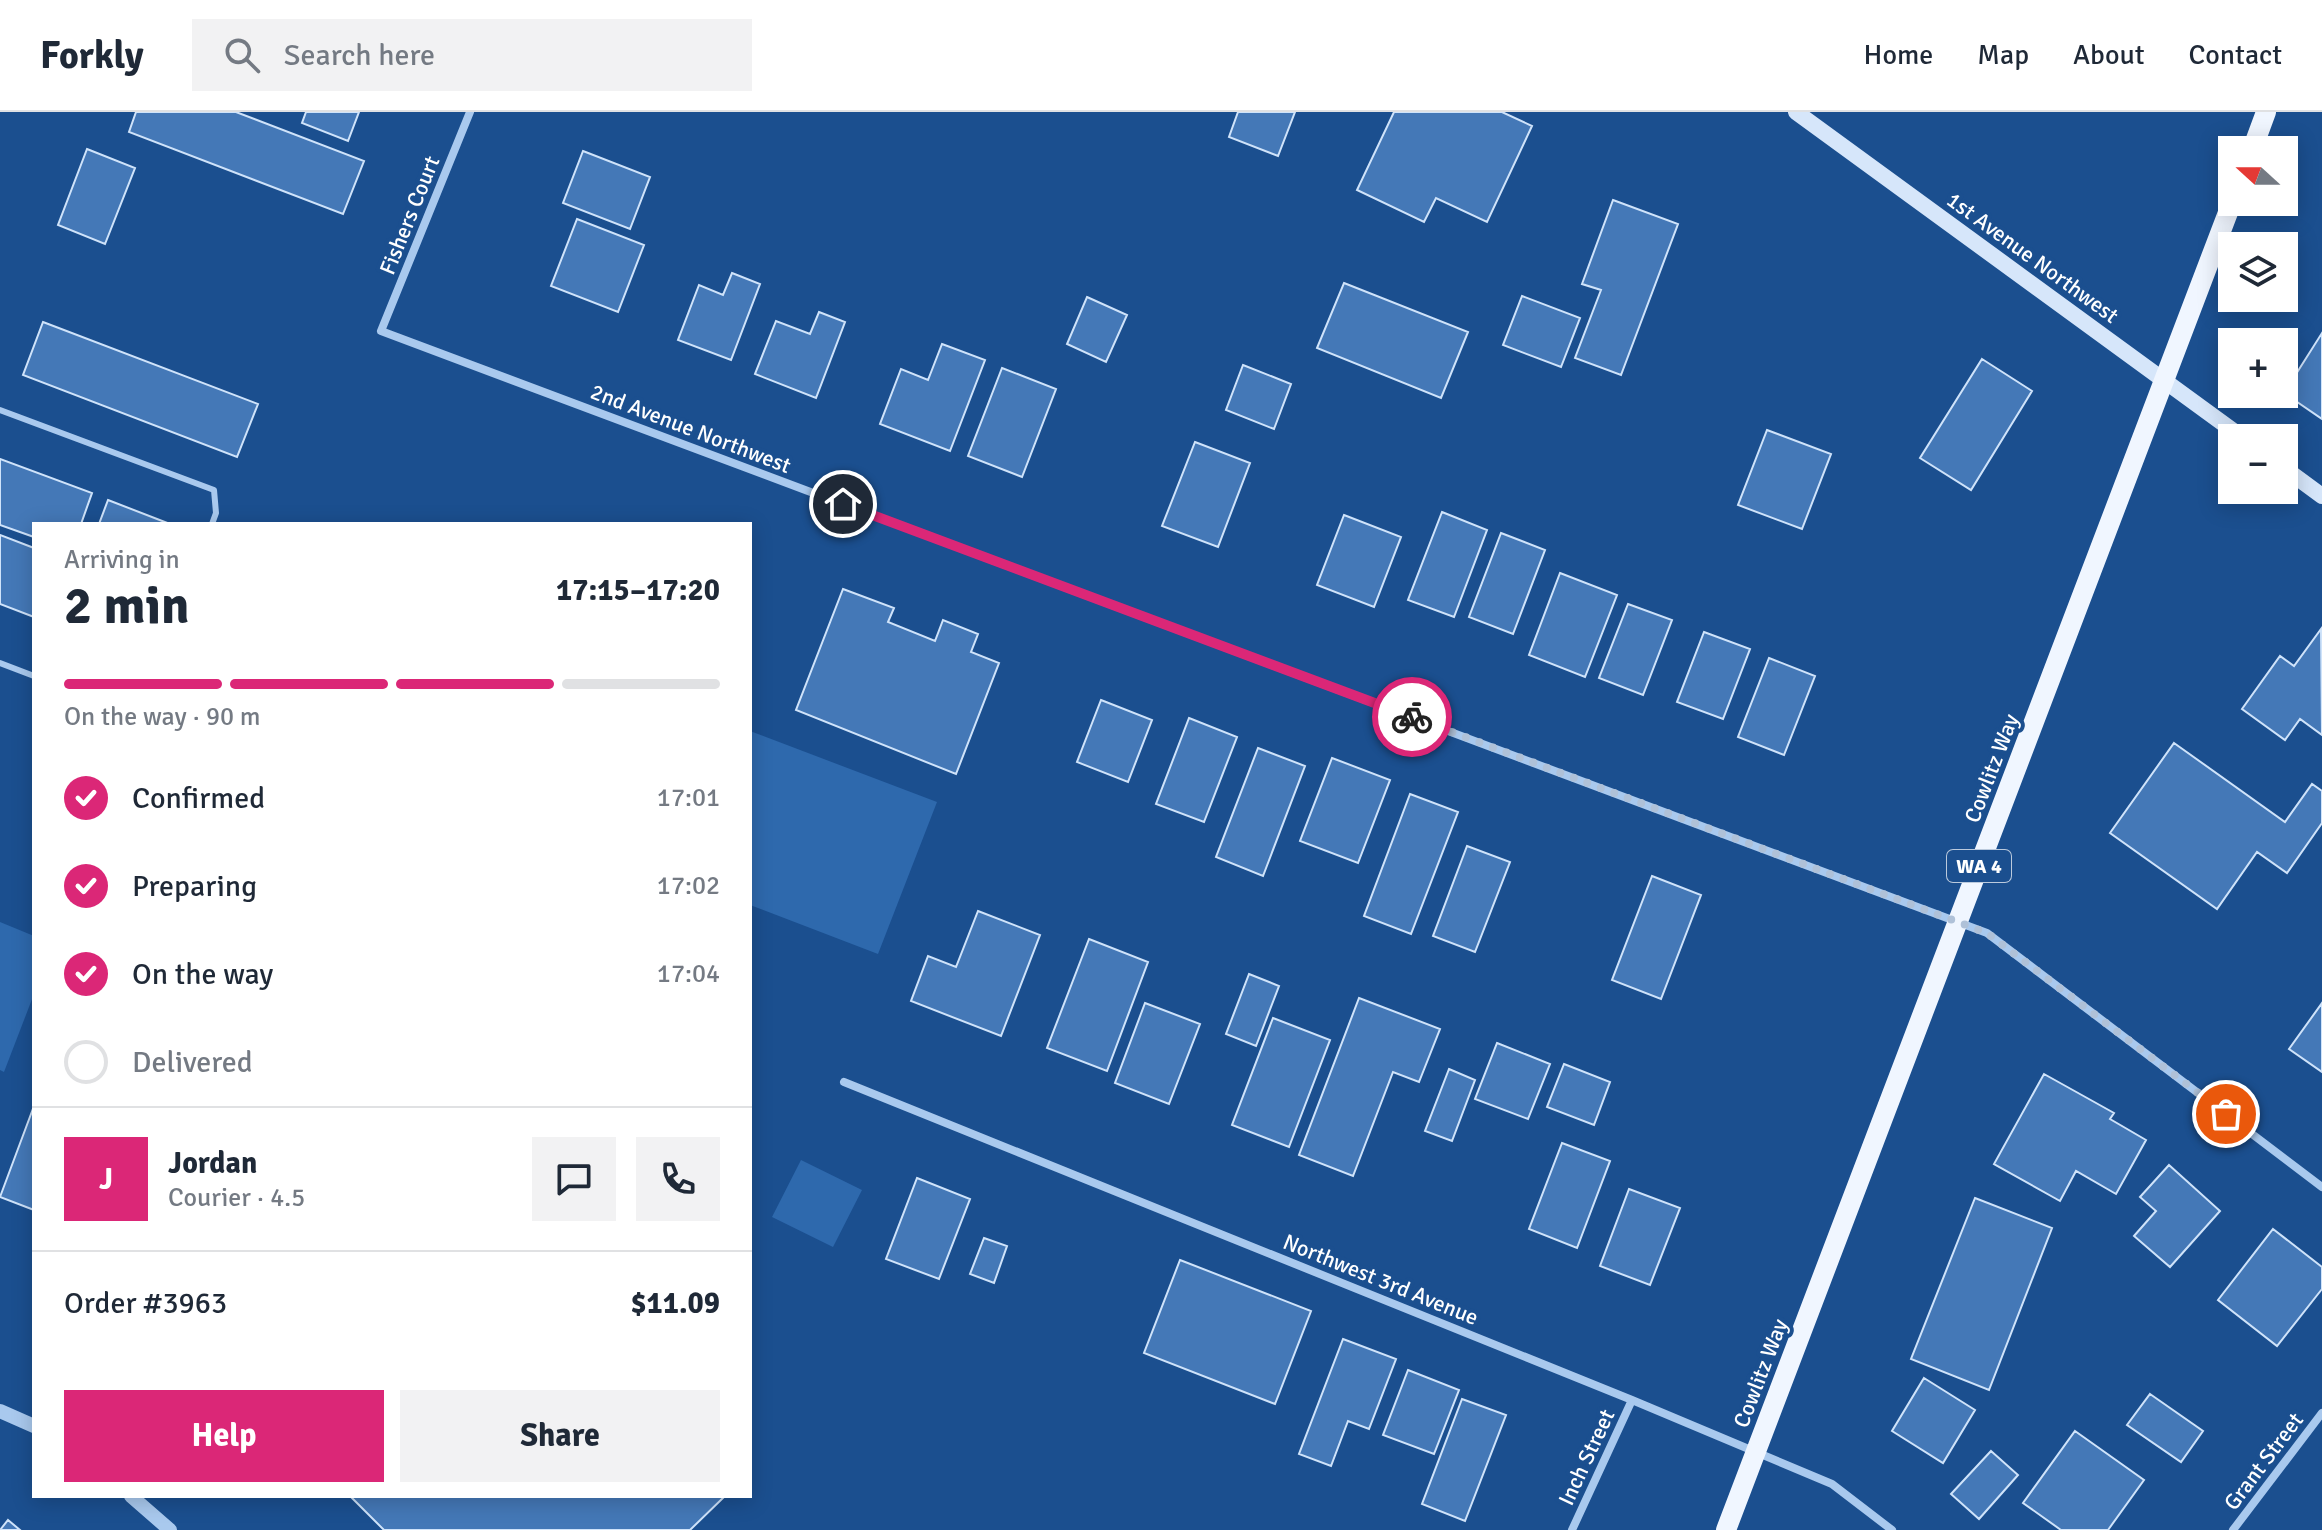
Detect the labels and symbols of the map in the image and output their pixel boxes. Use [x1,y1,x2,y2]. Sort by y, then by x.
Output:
north arrow [2218,136,2298,216]
street label: Fishers Court [373,152,446,278]
street label: 1st Avenue Northwest [1941,186,2124,329]
street label: 2nd Avenue Northwest [587,378,795,479]
pin [809,470,877,538]
courier [1372,677,1452,757]
street label: Cowlitz Way [1958,709,2025,826]
road number: WA 4 [1947,850,2011,882]
pin [2192,1080,2260,1148]
street label: Northwest 3rd Avenue [1279,1228,1482,1331]
street label: Cowlitz Way [1727,1314,1794,1431]
street label: Inch Street [1552,1405,1621,1510]
street label: Grant Street [2218,1407,2309,1515]

